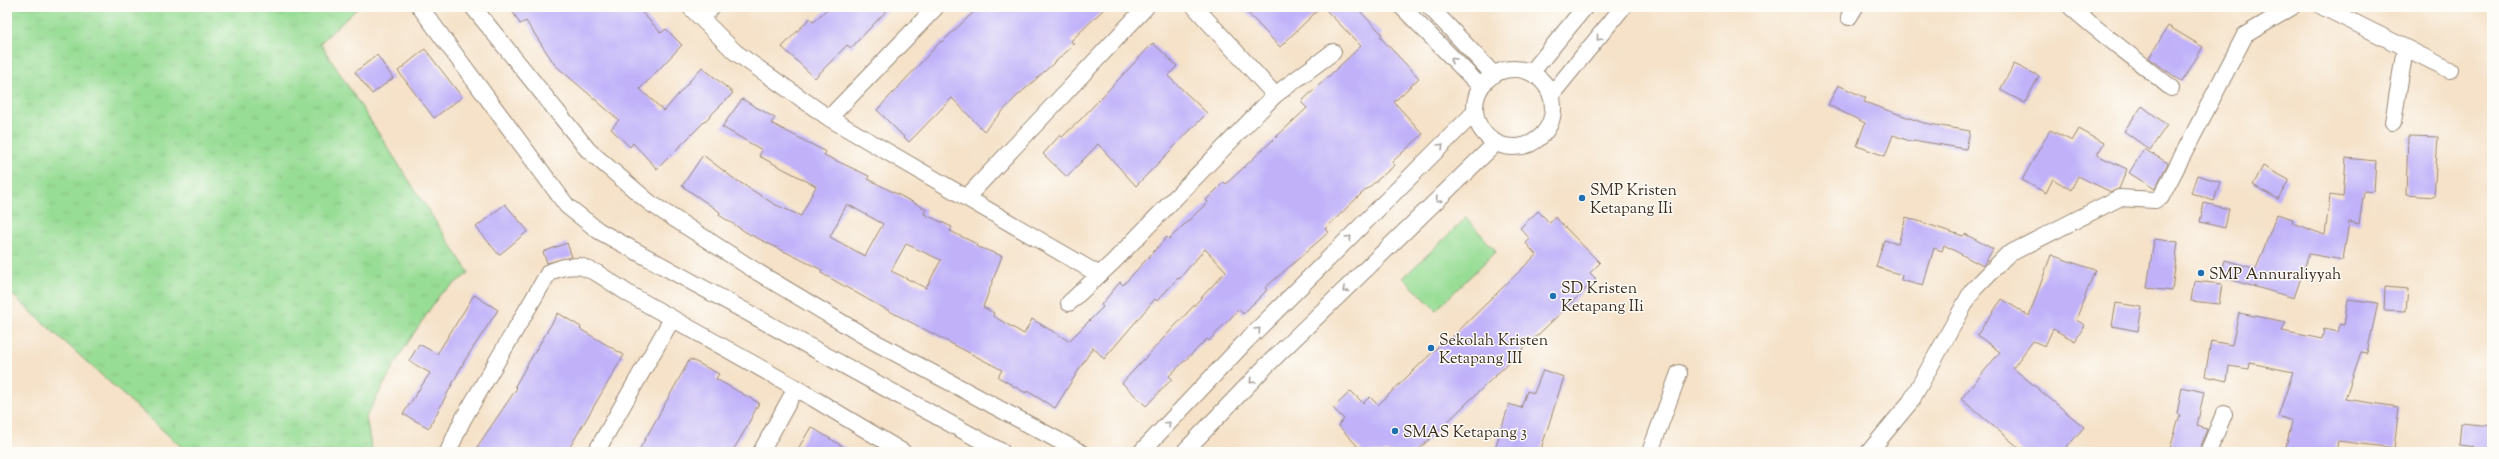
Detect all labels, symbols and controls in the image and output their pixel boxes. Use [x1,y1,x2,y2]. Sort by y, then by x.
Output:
one-way arrow [1596,33,1603,40]
one-way arrow [1451,57,1458,64]
one-way arrow [1436,143,1444,151]
place label: SMP Kristen Ketapang IIi [1590,180,1677,221]
marker: SMP Kristen Ketapang IIi [1577,193,1587,203]
one-way arrow [1435,195,1443,203]
one-way arrow [1344,235,1352,243]
place label: SMP Annuraliyyah [2209,264,2342,287]
marker: SMP Annuraliyyah [2196,268,2206,278]
place label: SD Kristen Ketapang IIi [1561,278,1644,319]
one-way arrow [1342,285,1350,293]
marker: SD Kristen Ketapang IIi [1548,291,1558,301]
one-way arrow [1253,327,1261,335]
place label: Sekolah Kristen Ketapang III [1439,330,1549,371]
marker: Sekolah Kristen Ketapang III [1426,343,1436,353]
one-way arrow [1249,376,1257,384]
one-way arrow [1163,421,1171,429]
place label: SMAS Ketapang 3 [1403,422,1527,445]
marker: SMAS Ketapang 3 [1390,426,1400,436]

